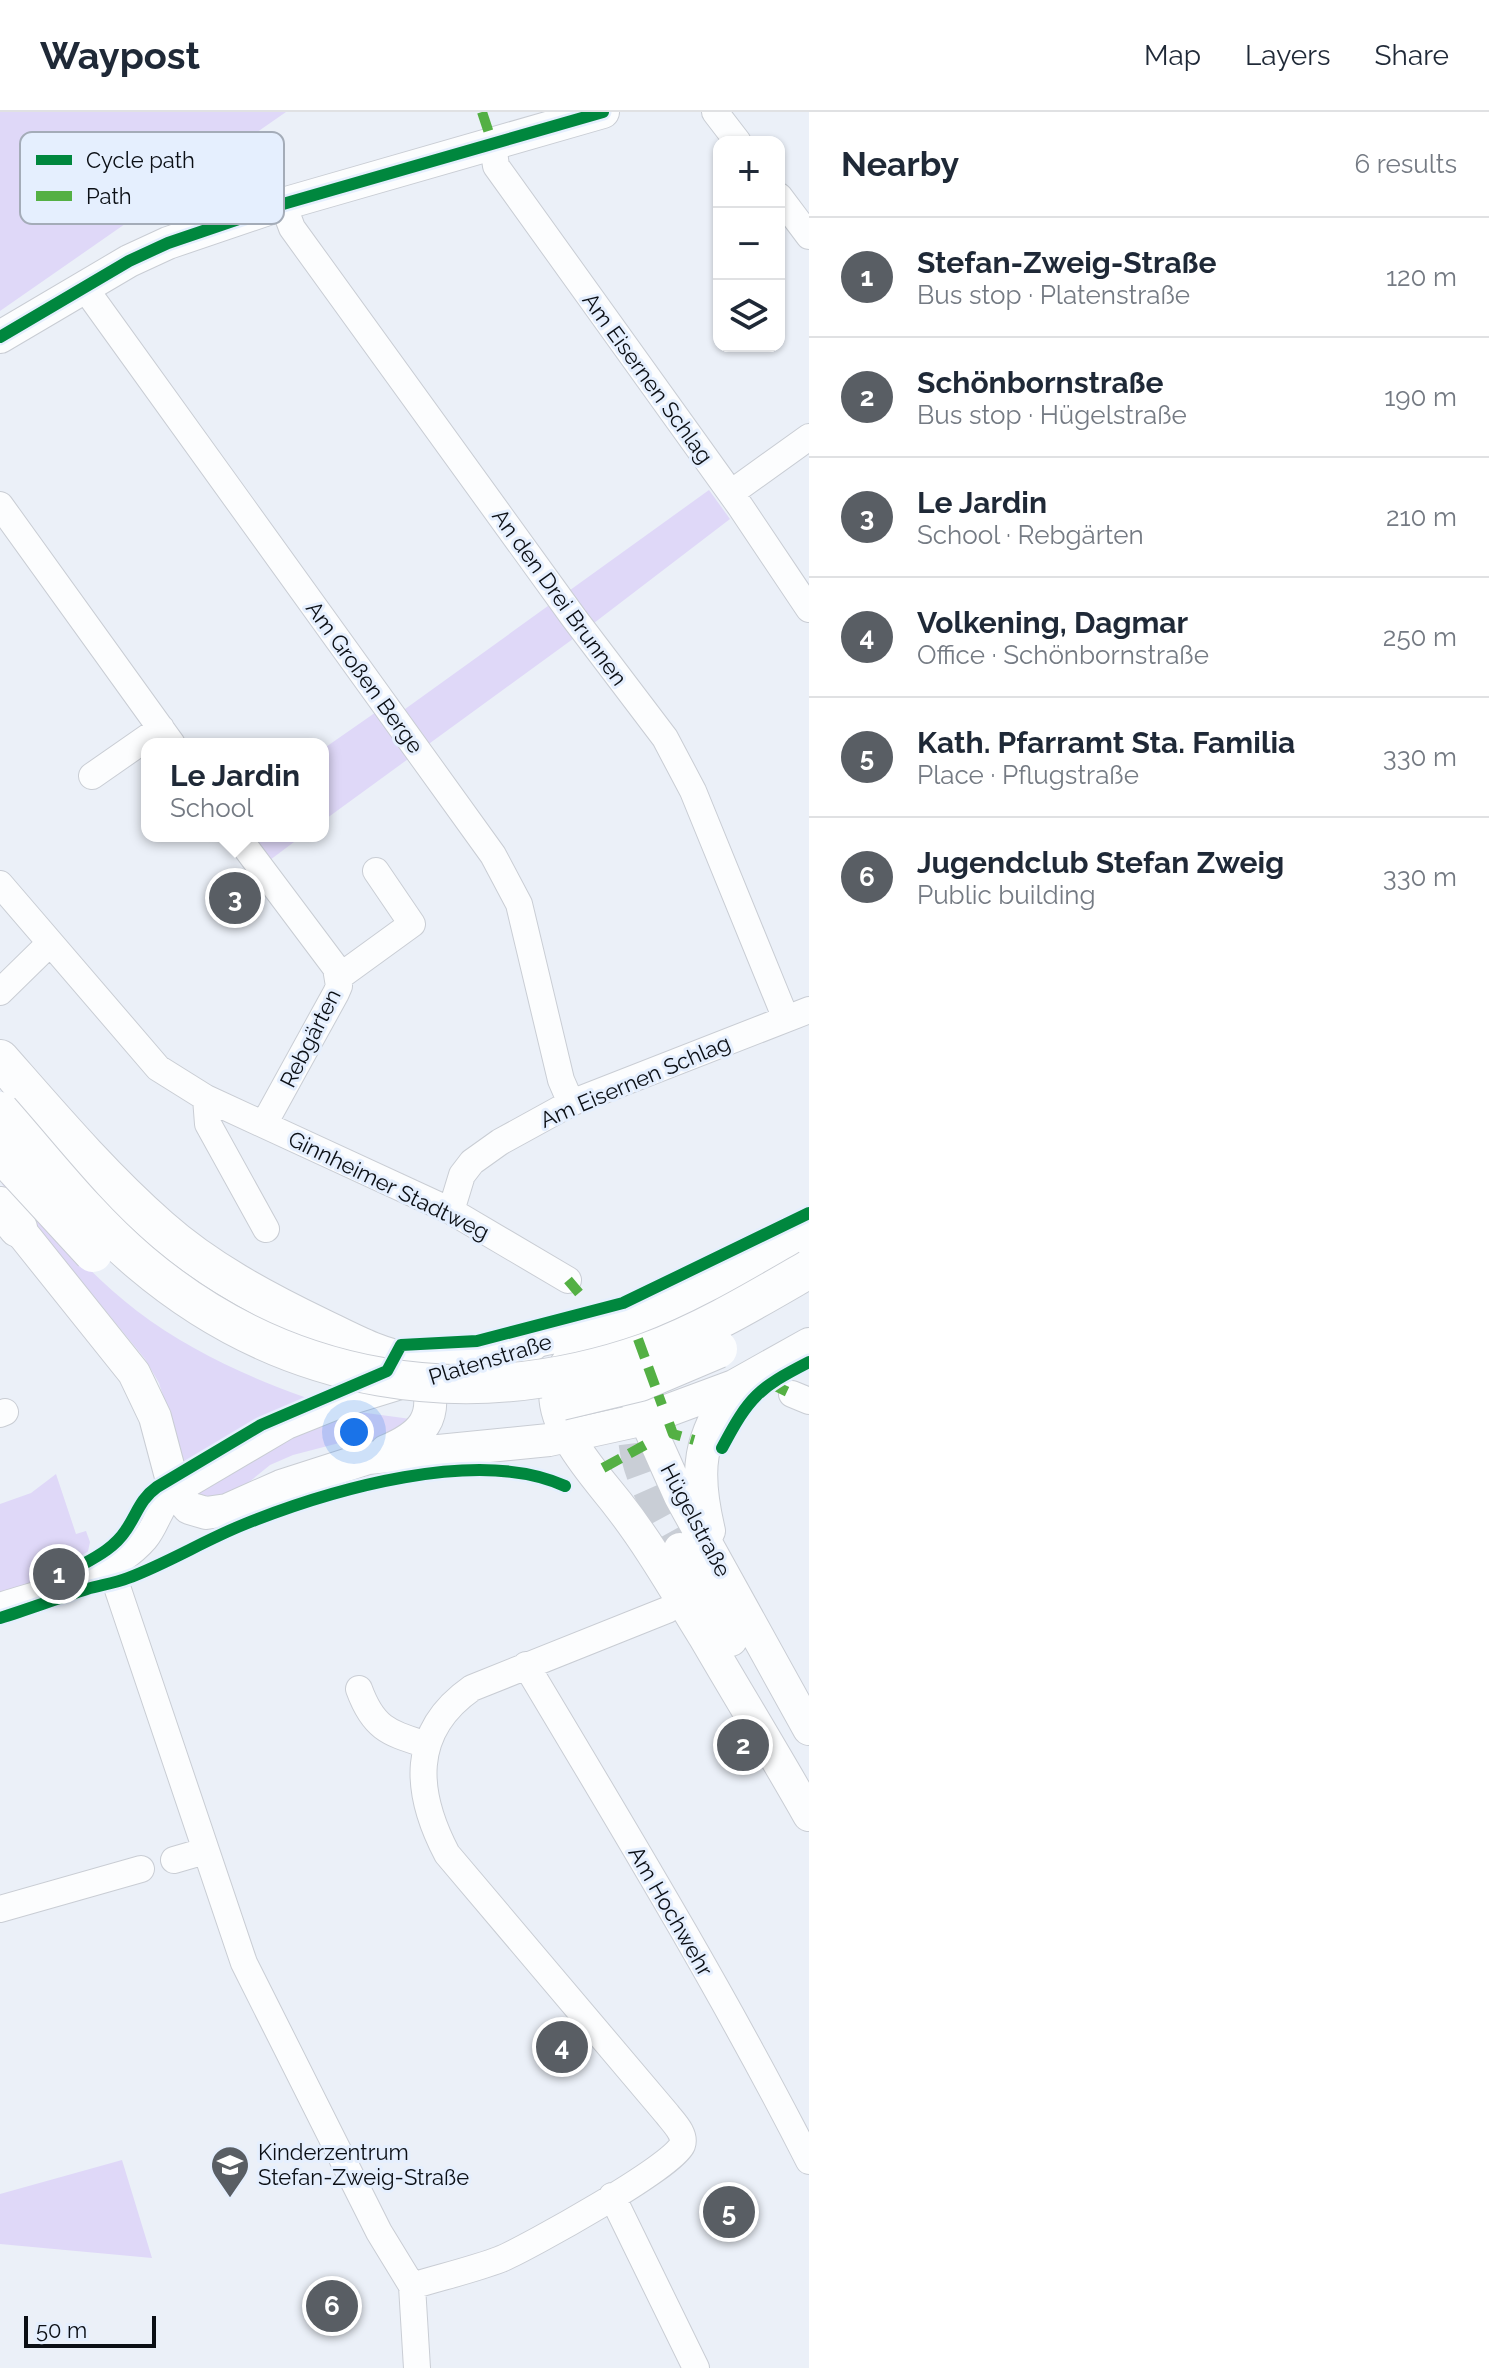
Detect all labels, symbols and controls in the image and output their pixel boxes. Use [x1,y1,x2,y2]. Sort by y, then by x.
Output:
text: Waypost [40,33,200,78]
text: Map [1144,39,1201,72]
text: Layers [1245,39,1331,72]
text: Share [1375,39,1449,72]
legend [20,132,284,224]
map controls [713,136,785,352]
button: + [713,136,785,208]
text: Nearby [841,144,959,184]
text: Cycle path [86,147,195,173]
text: 6 results [1354,149,1457,179]
text: Path [86,183,132,209]
button: − [713,208,785,280]
text: Stefan-Zweig-Straße [917,245,1216,280]
text: 1 [861,262,873,292]
text: 120 m [1386,262,1457,292]
button: layers [713,280,785,352]
text: Bus stop · Platenstraße [917,280,1190,310]
street label: Am Eisernen Schlag [577,288,719,468]
text: Schönbornstraße [917,365,1163,400]
text: 2 [860,382,874,412]
text: 190 m [1384,382,1457,412]
text: Bus stop · Hügelstraße [917,400,1187,430]
text: Le Jardin [917,485,1047,520]
text: 3 [860,502,874,532]
text: 210 m [1386,502,1457,532]
street label: An den Drei Brunnen [487,504,633,690]
text: School · Rebgärten [917,520,1144,550]
street label: Am Großen Berge [301,596,429,758]
text: Volkening, Dagmar [917,605,1188,640]
text: 4 [860,622,874,652]
text: 250 m [1383,622,1457,652]
text: Office · Schönbornstraße [917,640,1209,670]
text: Kath. Pfarramt Sta. Familia [917,725,1295,760]
popup [141,738,329,842]
text: 5 [860,742,874,772]
text: 330 m [1383,742,1457,772]
text: Le Jardin [170,758,300,793]
text: Place · Pflugstraße [917,760,1139,790]
text: School [170,793,253,823]
text: Jugendclub Stefan Zweig [917,845,1284,880]
text: 6 [859,862,875,892]
text: 330 m [1383,862,1457,892]
pin: 3 [209,868,261,928]
text: Public building [917,880,1096,910]
street label: Rebgärten [274,985,346,1091]
street label: Am Eisernen Schlag [536,1029,734,1133]
street label: Ginnheimer Stadtweg [284,1125,494,1245]
street label: Platenstraße [425,1328,555,1390]
your location [334,1412,374,1452]
street label: Hügelstraße [655,1459,737,1581]
pin: 1 [33,1544,85,1604]
pin: 2 [717,1715,769,1775]
street label: Am Hochwehr [623,1842,719,1981]
pin: 4 [536,2017,588,2077]
place label: Kinderzentrum Stefan-Zweig-Straße [258,2139,469,2190]
school or university icon: Kinderzentrum Stefan-Zweig-Straße [209,2144,251,2199]
pin: 5 [703,2182,755,2242]
pin: 6 [306,2276,358,2336]
scale bar [24,2312,156,2348]
text: 50 m [36,2317,87,2343]

